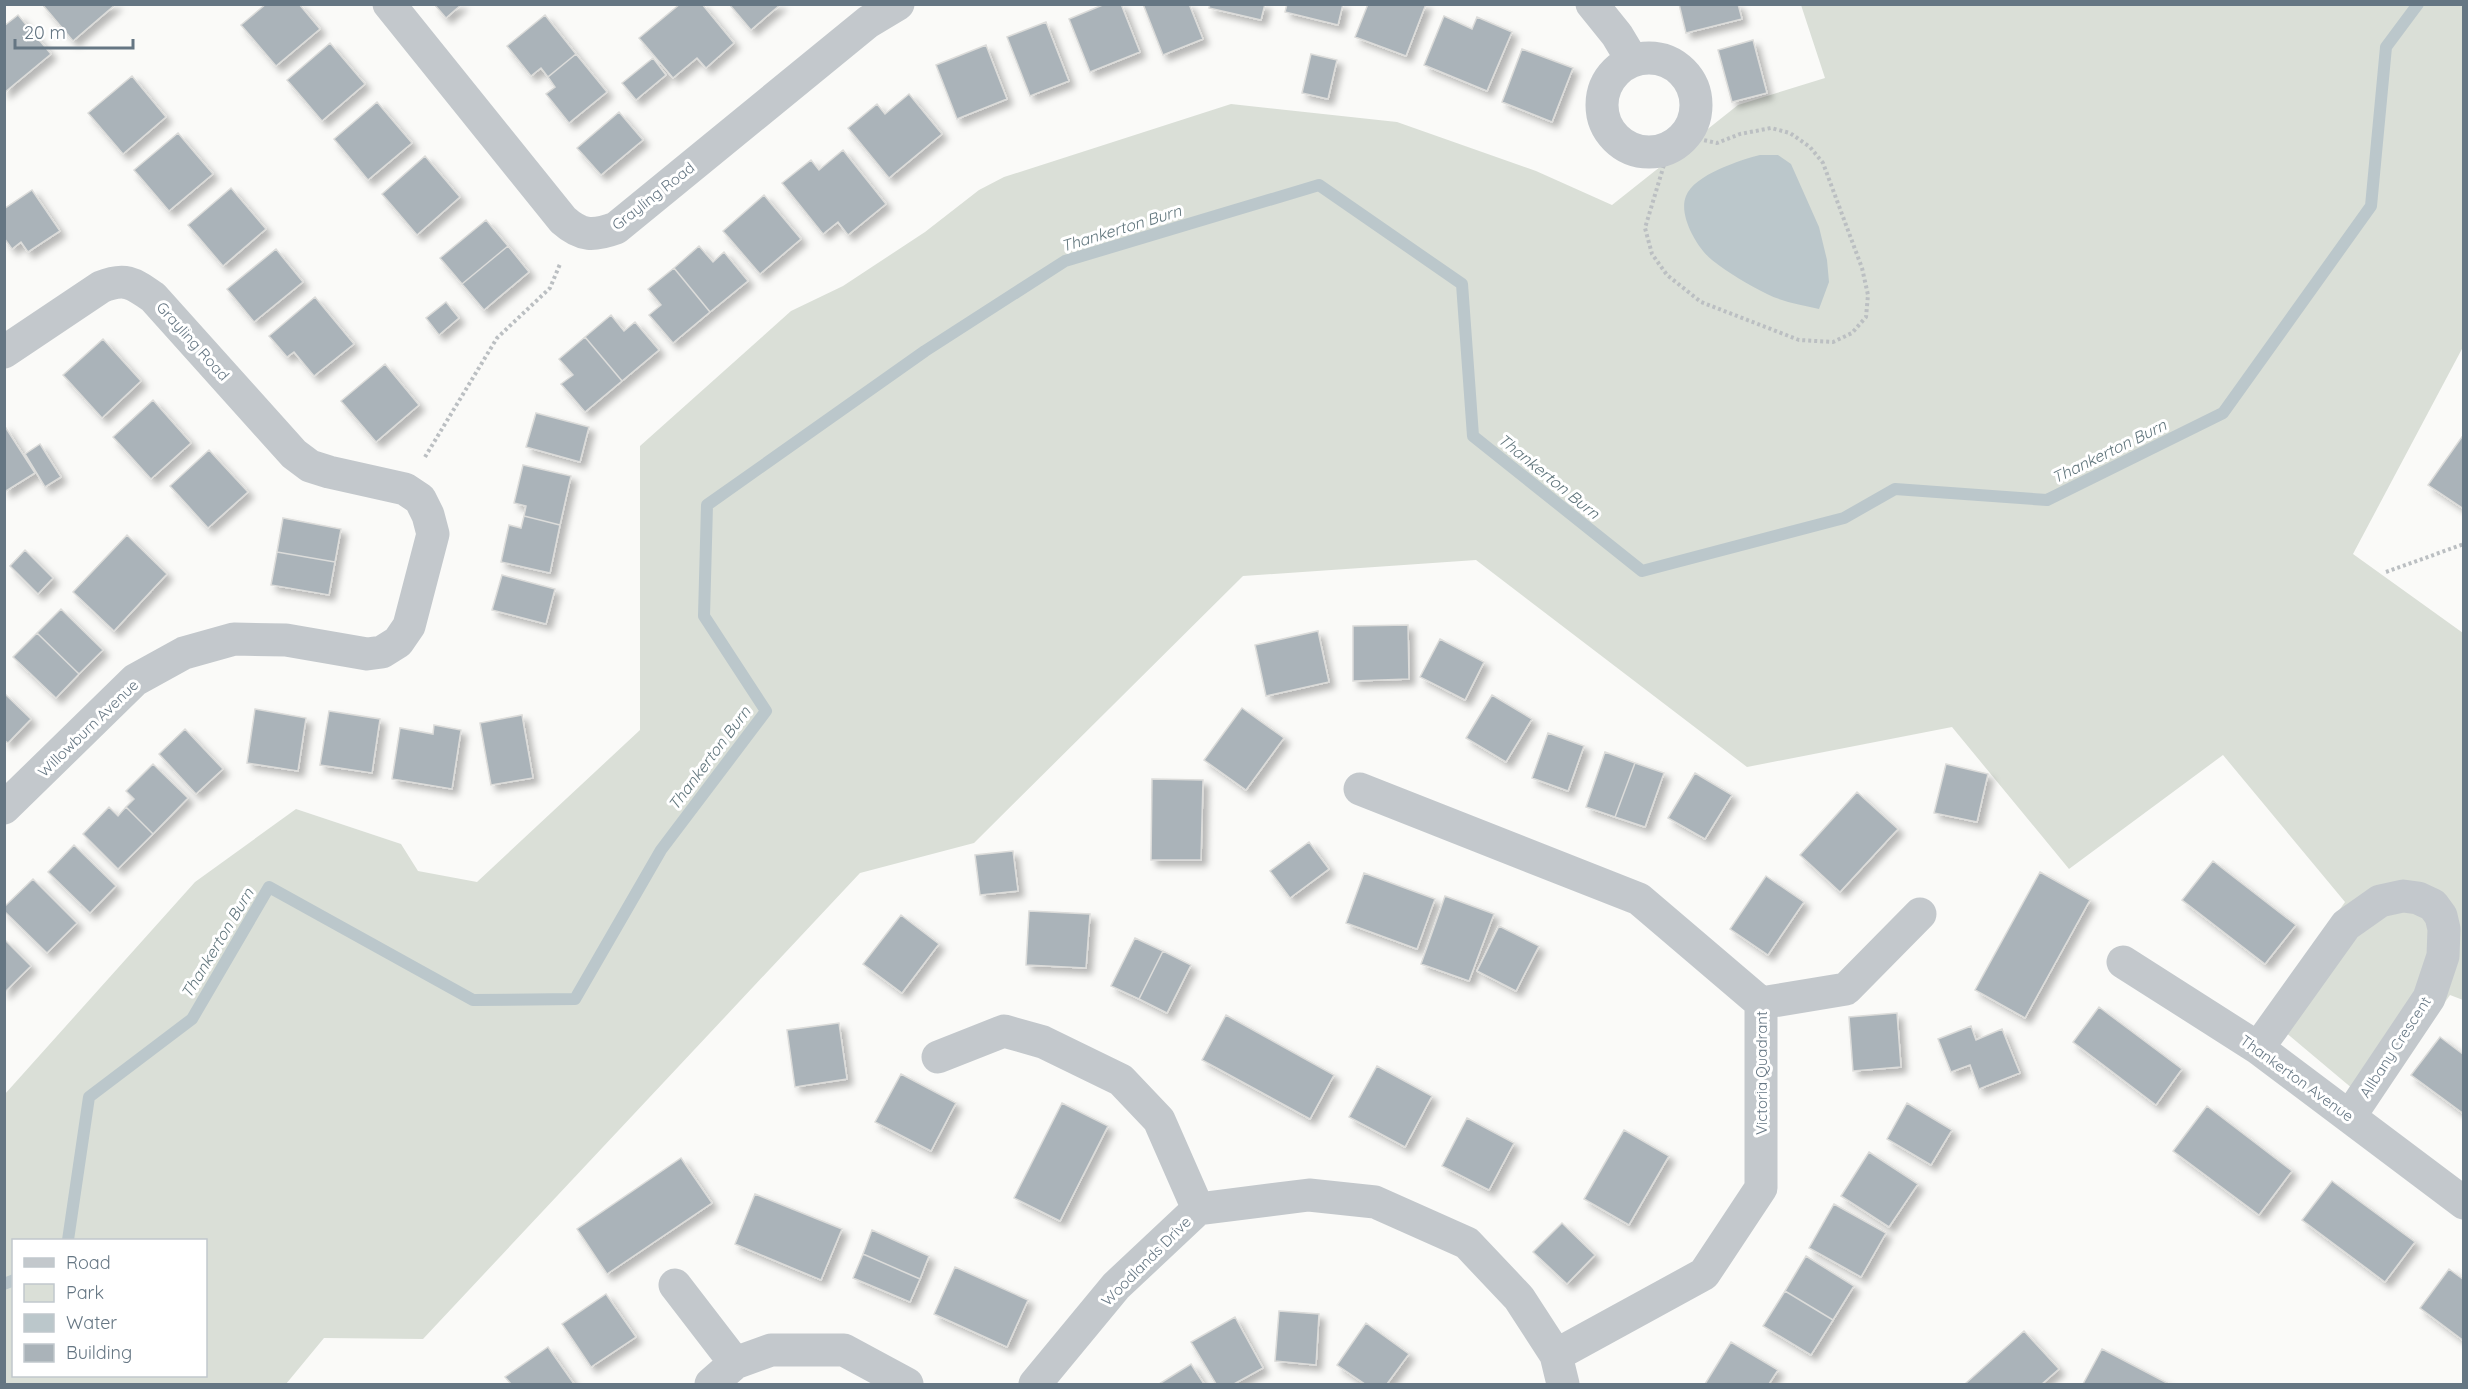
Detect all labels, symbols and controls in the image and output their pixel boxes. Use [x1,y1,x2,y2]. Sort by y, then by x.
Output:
scale bar [15,12,134,50]
text: 20 m [24,21,66,44]
street label: Grayling Road [608,158,698,234]
water label: Thankerton Burn [1058,200,1184,256]
street label: Grayling Road [153,298,233,384]
water label: Thankerton Burn [2049,414,2170,487]
water label: Thankerton Burn [1494,429,1604,523]
street label: Willowburn Avenue [34,675,142,781]
water label: Thankerton Burn [664,702,755,814]
water label: Thankerton Burn [176,884,258,1002]
street label: Allbany Crescent [2355,993,2435,1101]
street label: Victoria Quadrant [1752,1011,1771,1135]
street label: Thankerton Avenue [2237,1031,2357,1125]
street label: Woodlands Drive [1097,1212,1195,1310]
legend [12,1239,207,1377]
text: Road [66,1251,111,1274]
text: Park [66,1281,104,1304]
text: Water [66,1311,117,1334]
text: Building [66,1341,132,1364]

